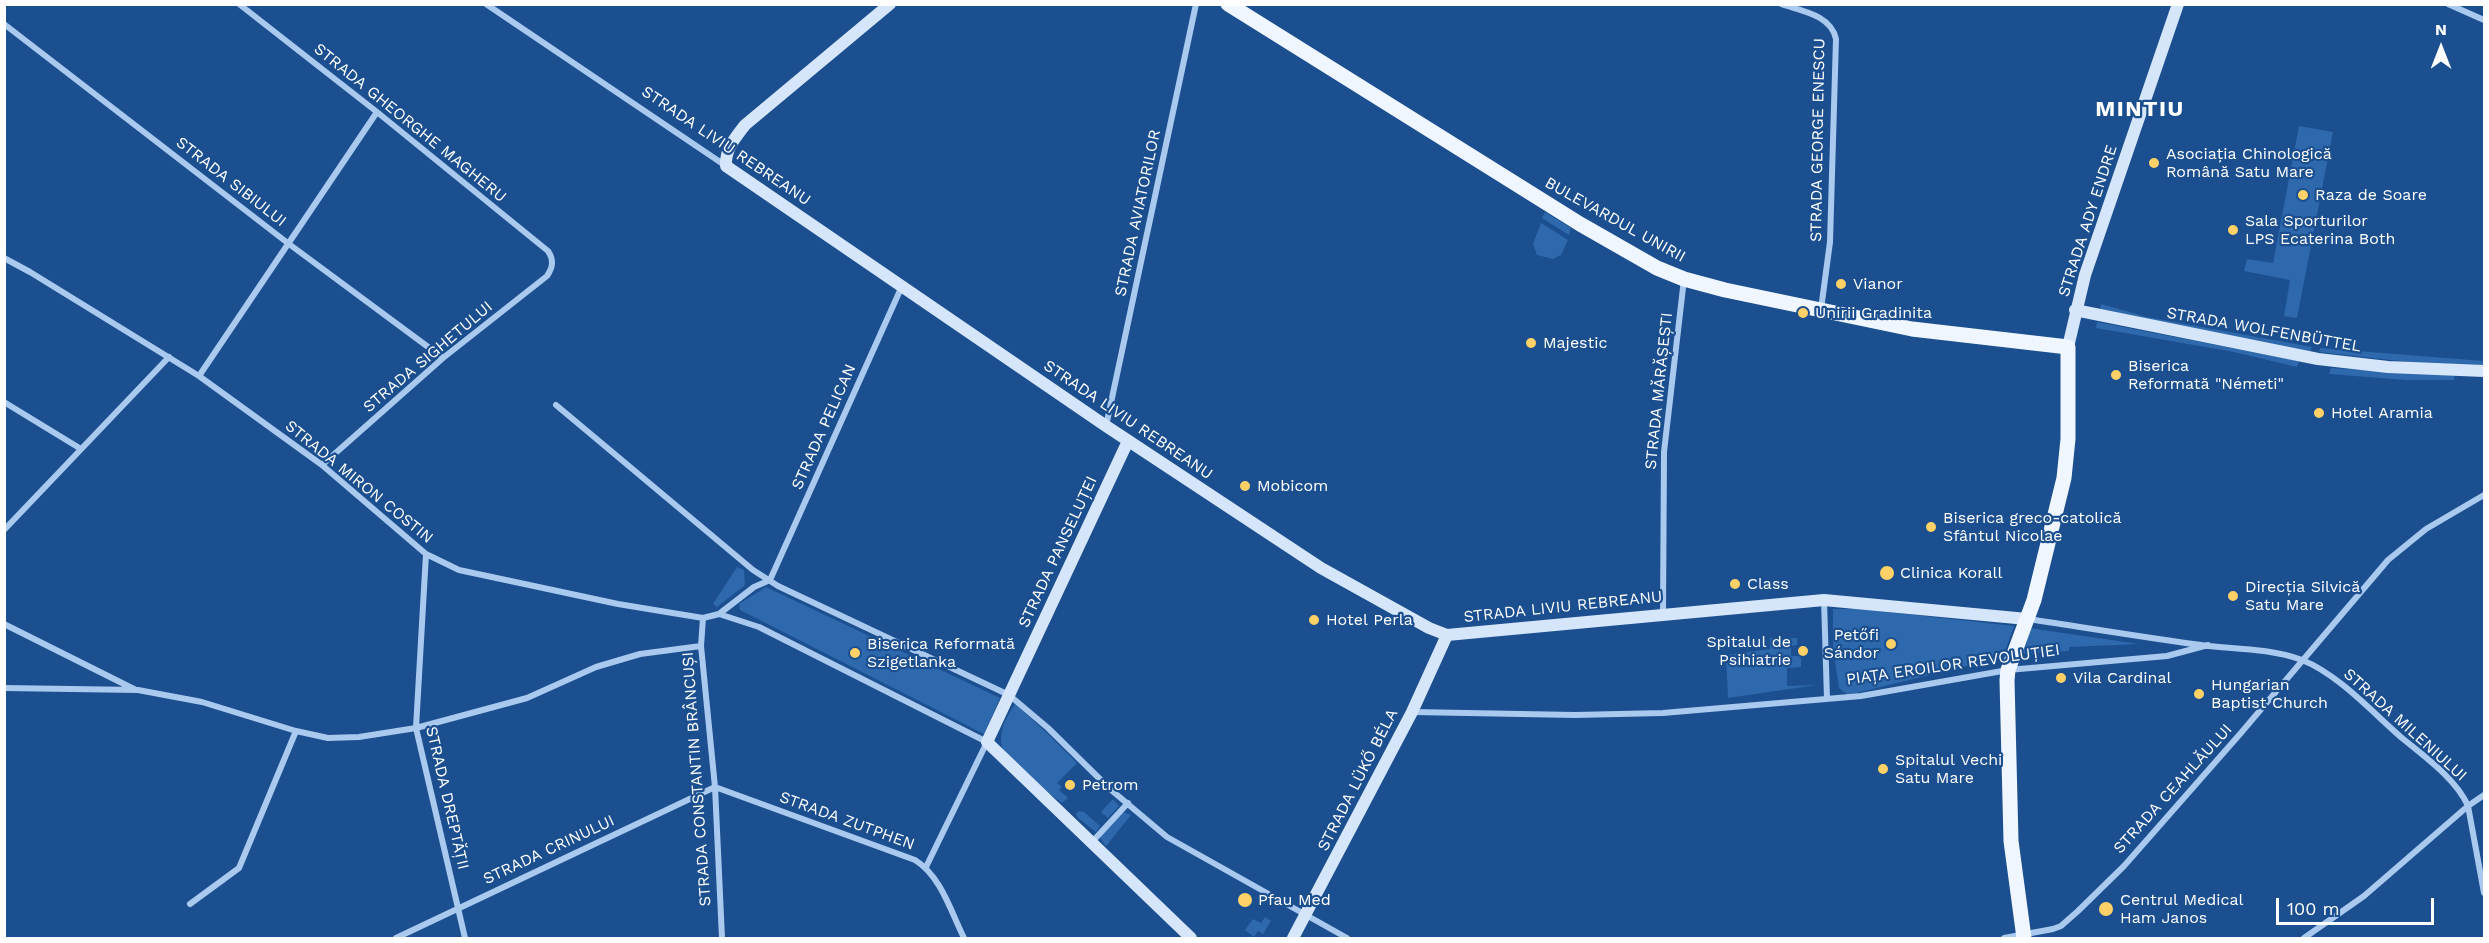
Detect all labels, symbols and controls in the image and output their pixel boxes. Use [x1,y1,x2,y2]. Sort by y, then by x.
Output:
north arrow [2411,18,2471,78]
text: N [2435,20,2447,39]
street label: STRADA GEORGE ENESCU [1807,38,1829,242]
street label: STRADA GHEORGHE MAGHERU [310,39,510,207]
street label: STRADA LIVIU REBREANU [638,82,814,210]
district label: MINTIU [2095,97,2185,123]
street label: STRADA AVIATORILOR [1111,128,1165,298]
street label: STRADA SIBIULUI [172,133,290,231]
street label: STRADA ADY ENDRE [2054,143,2122,299]
place label: Asociația Chinologică Română Satu Mare [2166,144,2332,182]
marker: Asociația Chinologică Română Satu Mare [2147,156,2161,170]
street label: BULEVARDUL UNIRII [1541,173,1689,267]
place label: Raza de Soare [2315,185,2427,205]
marker: Raza de Soare [2296,188,2310,202]
place label: Sala Sporturilor LPS Ecaterina Both [2245,211,2395,249]
marker: Sala Sporturilor LPS Ecaterina Both [2226,223,2240,237]
place label: Vianor [1853,274,1903,294]
marker: Vianor [1834,277,1848,291]
street label: STRADA SIGHETULUI [359,297,497,417]
place label: Unirii Gradinita [1815,303,1932,323]
street label: STRADA WOLFENBÜTTEL [2165,303,2363,357]
marker: Unirii Gradinita [1796,306,1810,320]
street label: STRADA MĂRĂȘEȘTI [1641,312,1677,470]
place label: Majestic [1543,333,1607,353]
marker: Majestic [1524,336,1538,350]
street label: STRADA LIVIU REBREANU [1040,356,1216,484]
place label: Biserica Reformată "Németi" [2128,356,2284,394]
street label: STRADA PELICAN [788,361,860,493]
marker: Biserica Reformată "Németi" [2109,368,2123,382]
place label: Hotel Aramia [2331,403,2433,423]
marker: Hotel Aramia [2312,406,2326,420]
street label: STRADA MIRON COSTIN [281,416,437,548]
street label: STRADA PANSELUȚEI [1014,473,1102,631]
place label: Mobicom [1257,476,1328,496]
marker: Mobicom [1238,479,1252,493]
place label: Biserica greco-catolică Sfântul Nicolae [1943,508,2122,546]
marker: Biserica greco-catolică Sfântul Nicolae [1924,520,1938,534]
place label: Clinica Korall [1900,563,2002,583]
marker: Clinica Korall [1878,564,1896,582]
place label: Class [1747,574,1789,594]
marker: Class [1728,577,1742,591]
place label: Direcția Silvică Satu Mare [2245,577,2360,615]
street label: STRADA LIVIU REBREANU [1463,587,1663,627]
marker: Direcția Silvică Satu Mare [2226,589,2240,603]
place label: Hotel Perla [1326,610,1413,630]
marker: Hotel Perla [1307,613,1321,627]
place label: Petőfi Sándor [1824,625,1879,663]
place label: Spitalul de Psihiatrie [1706,632,1791,670]
place label: Biserica Reformată Szigetlanka [867,634,1015,672]
marker: Petőfi Sándor [1884,637,1898,651]
street label: PIAȚA EROILOR REVOLUȚIEI [1845,640,2061,690]
marker: Spitalul de Psihiatrie [1796,644,1810,658]
marker: Biserica Reformată Szigetlanka [848,646,862,660]
street label: STRADA CONSTANTIN BRÂNCUȘI [679,651,715,907]
street label: STRADA MILENIULUI [2339,665,2471,785]
place label: Vila Cardinal [2073,668,2171,688]
marker: Vila Cardinal [2054,671,2068,685]
place label: Hungarian Baptist Church [2211,675,2328,713]
marker: Hungarian Baptist Church [2192,687,2206,701]
street label: STRADA LÜKŐ BÉLA [1314,706,1402,854]
street label: STRADA CEAHLĂULUI [2110,720,2236,858]
street label: STRADA DREPTĂȚII [421,724,473,872]
place label: Spitalul Vechi Satu Mare [1895,750,2002,788]
marker: Spitalul Vechi Satu Mare [1876,762,1890,776]
place label: Petrom [1082,775,1138,795]
marker: Petrom [1063,778,1077,792]
street label: STRADA ZUTPHEN [777,788,917,854]
street label: STRADA CRINULUI [480,811,618,889]
scale bar [2279,886,2436,924]
place label: Pfau Med [1258,890,1331,910]
place label: Centrul Medical Ham Janos [2120,890,2243,928]
marker: Pfau Med [1236,891,1254,909]
text: 100 m [2287,898,2340,919]
marker: Centrul Medical Ham Janos [2097,900,2115,918]

